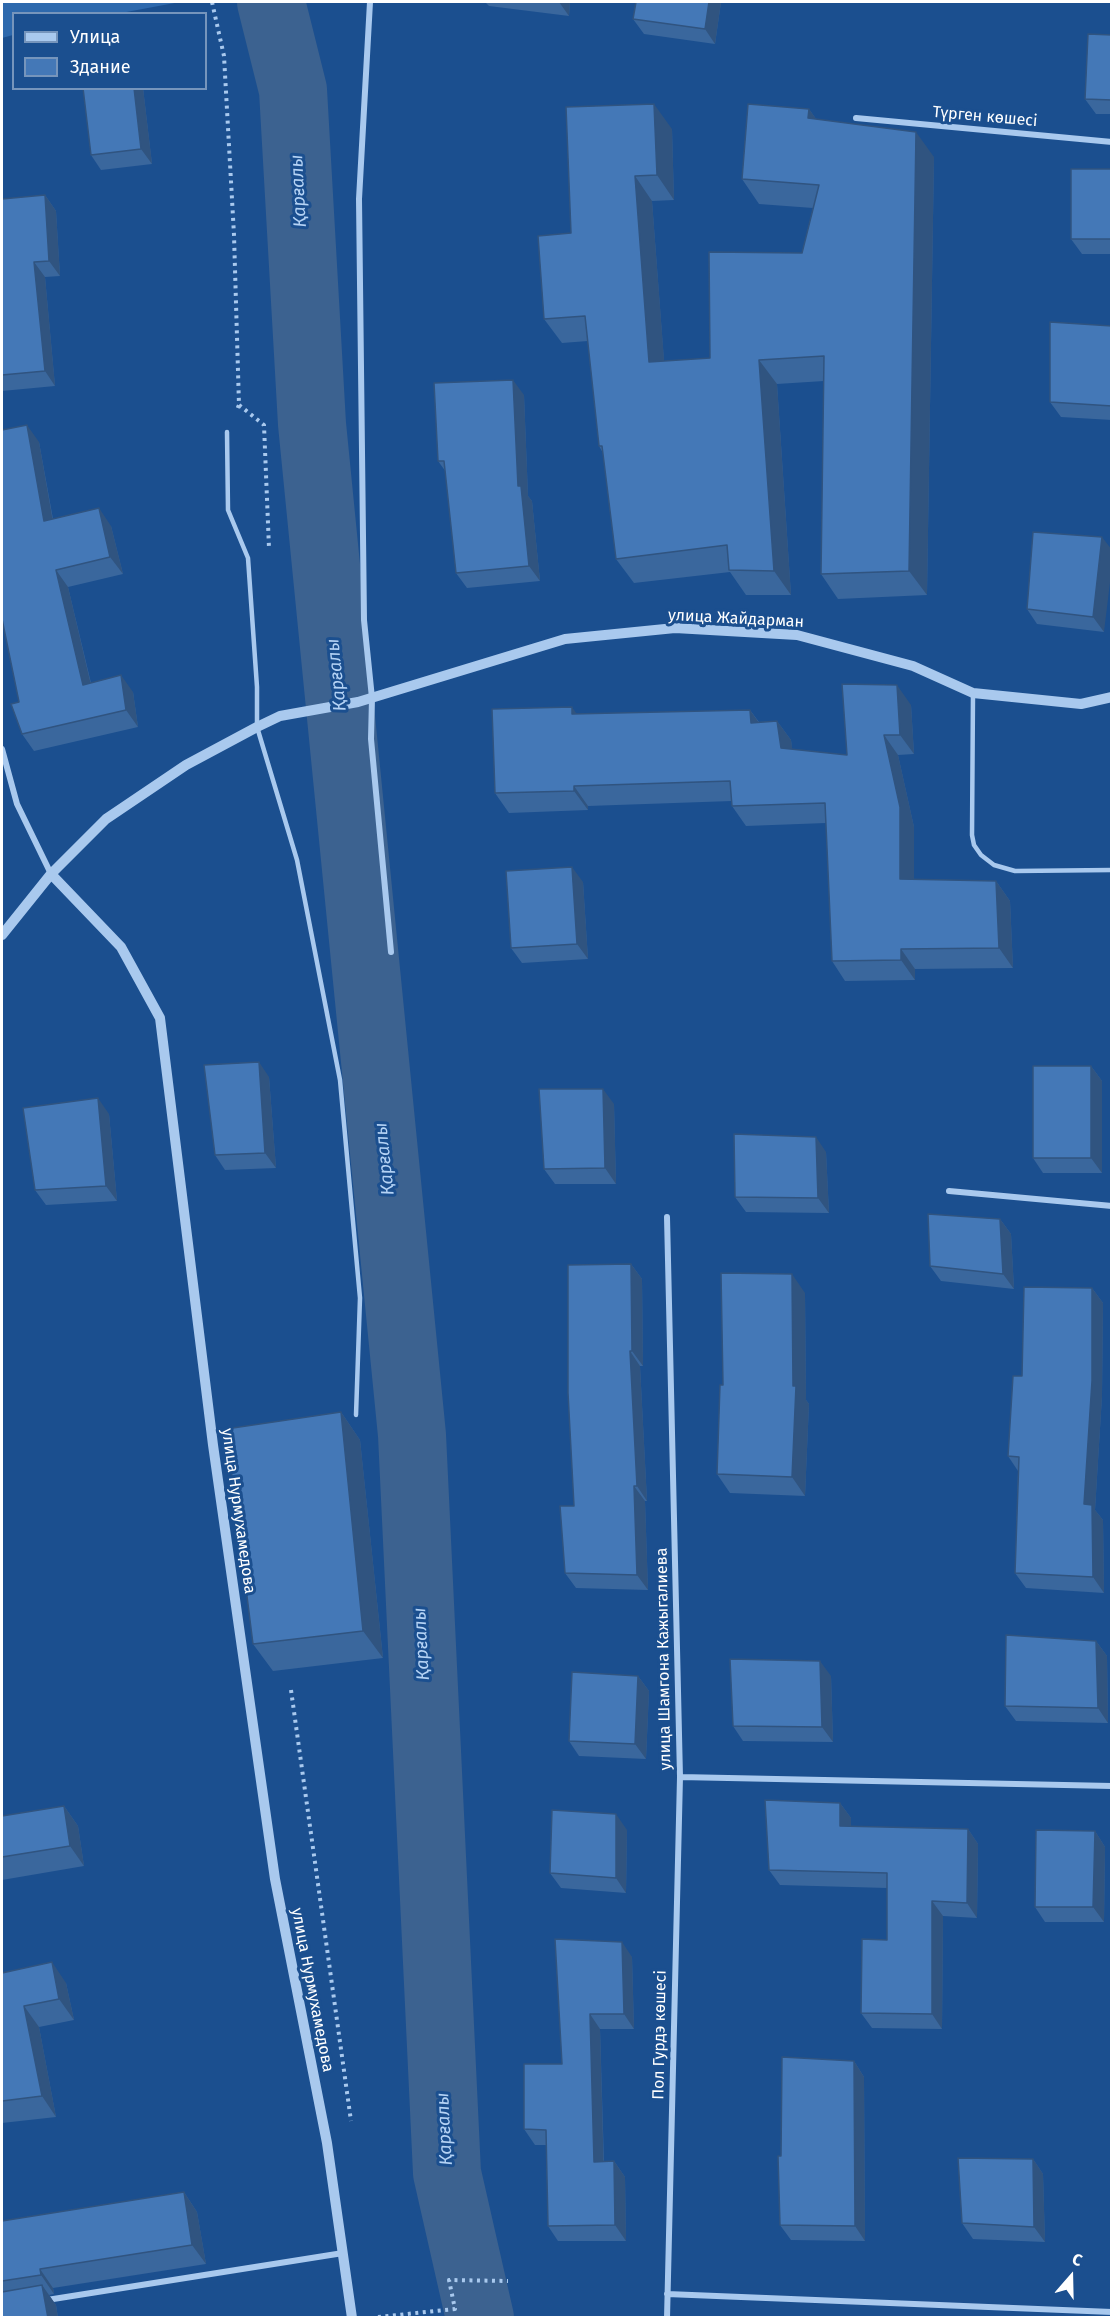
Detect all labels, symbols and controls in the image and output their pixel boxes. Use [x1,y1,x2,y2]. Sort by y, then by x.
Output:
legend [12,12,207,90]
text: Улица [70,26,120,48]
text: Здание [70,56,131,78]
street label: Түрген көшесі [932,103,1038,131]
water label: Қарғалы [286,154,312,228]
street label: улица Жайдарман [667,606,805,632]
water label: Қарғалы [322,637,352,713]
water label: Қарғалы [370,1121,400,1197]
street label: улица Нурмухамедова [217,1427,259,1595]
street label: улица Шамгона Кажыгалиева [652,1548,676,1770]
water label: Қарғалы [409,1607,435,1681]
street label: улица Нурмухамедова [287,1906,337,2074]
street label: Пол Гурдэ көшесі [649,1970,671,2100]
water label: Қарғалы [432,2092,458,2166]
north arrow [1041,2247,1101,2307]
text: С [1070,2249,1085,2270]

